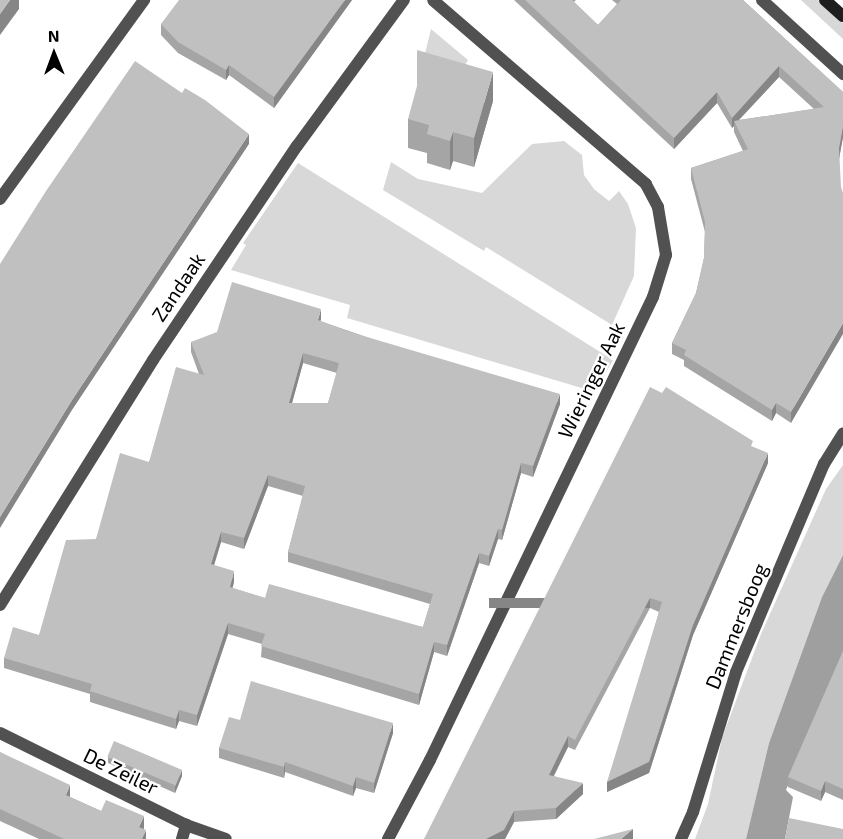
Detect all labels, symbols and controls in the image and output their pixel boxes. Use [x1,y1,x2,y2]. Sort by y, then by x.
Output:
north arrow [24,24,84,84]
text: N [48,26,60,45]
street label: Zandaak [146,248,210,326]
street label: Wieringer Aak [552,318,630,442]
street label: Dammersboog [700,560,772,692]
street label: De Zeiler [80,743,162,799]

